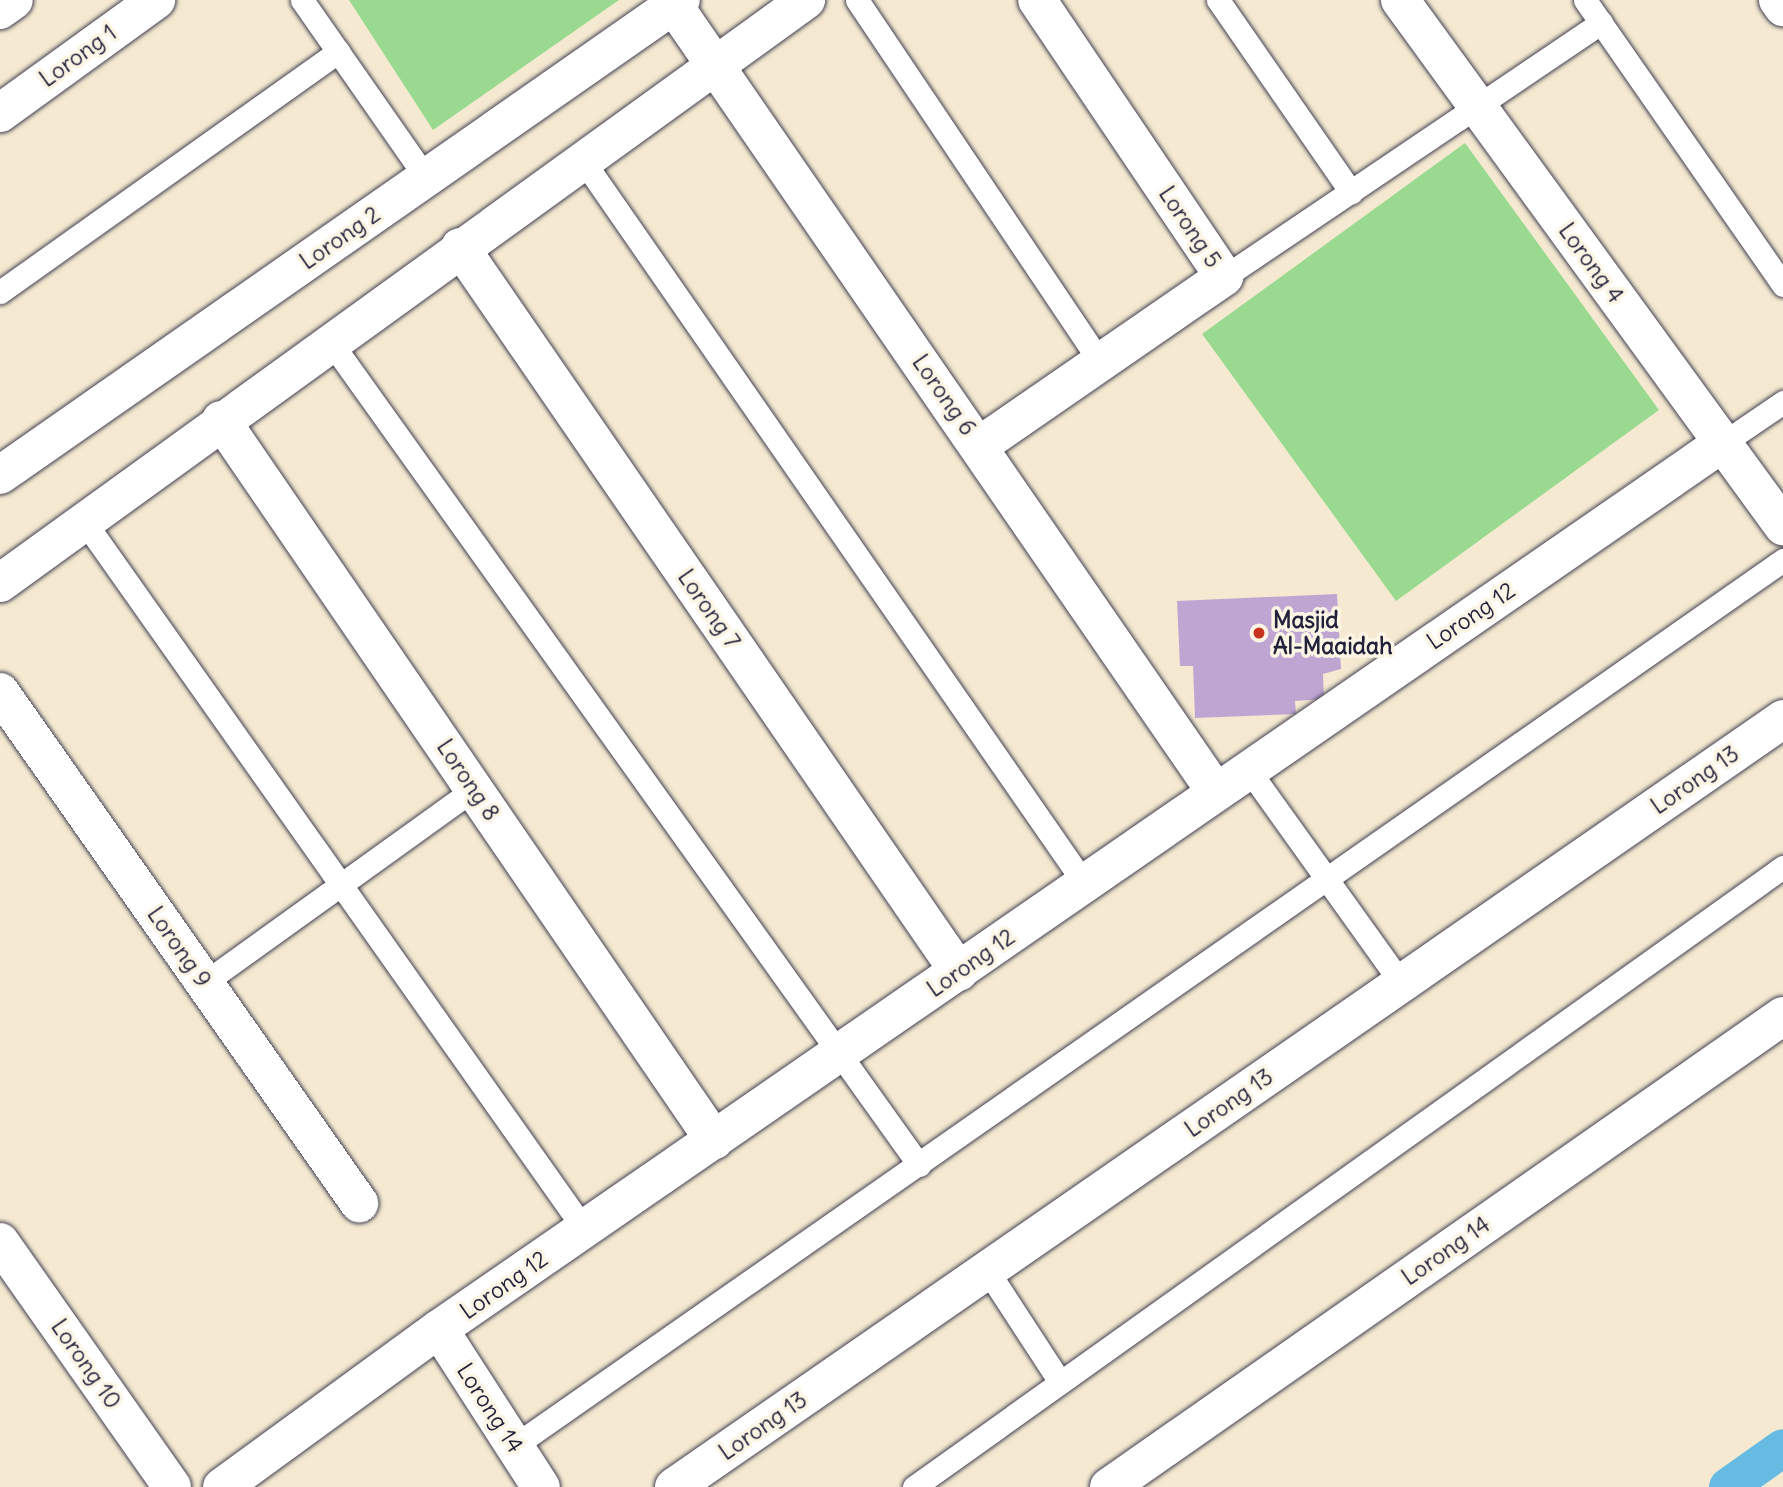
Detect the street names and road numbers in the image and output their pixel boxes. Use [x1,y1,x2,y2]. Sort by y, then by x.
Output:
street label: Lorong 1 [34,19,122,93]
street label: Lorong 5 [1153,181,1227,273]
street label: Lorong 2 [295,200,385,276]
street label: Lorong 4 [1553,218,1629,308]
street label: Lorong 6 [906,349,982,441]
street label: Lorong 7 [672,564,746,654]
street label: Lorong 12 [1422,576,1520,656]
street label: Lorong 8 [431,734,505,826]
street label: Lorong 13 [1646,740,1744,820]
street label: Lorong 9 [141,901,217,993]
street label: Lorong 12 [922,923,1020,1003]
street label: Lorong 13 [1180,1063,1278,1143]
street label: Lorong 14 [1397,1211,1495,1291]
street label: Lorong 12 [455,1245,553,1325]
street label: Lorong 10 [45,1314,127,1414]
street label: Lorong 14 [451,1358,529,1458]
street label: Lorong 13 [714,1386,812,1466]

